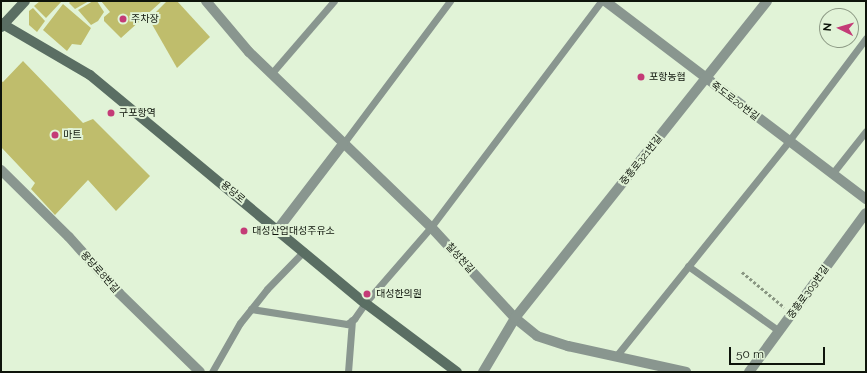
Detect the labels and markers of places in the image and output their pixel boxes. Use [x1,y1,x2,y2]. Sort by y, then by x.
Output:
place label: 주차장 [131,13,159,25]
marker: 주차장 [118,14,128,24]
place label: 포항농협 [649,71,686,83]
marker: 포항농협 [636,72,646,82]
place label: 구포항역 [119,107,156,119]
marker: 구포항역 [106,108,116,118]
place label: 마트 [63,129,81,141]
marker: 마트 [50,130,60,140]
place label: 대성산업대성주유소 [252,225,335,237]
marker: 대성산업대성주유소 [239,226,249,236]
marker: 대성한의원 [361,288,373,300]
place label: 대성한의원 [376,288,422,300]

